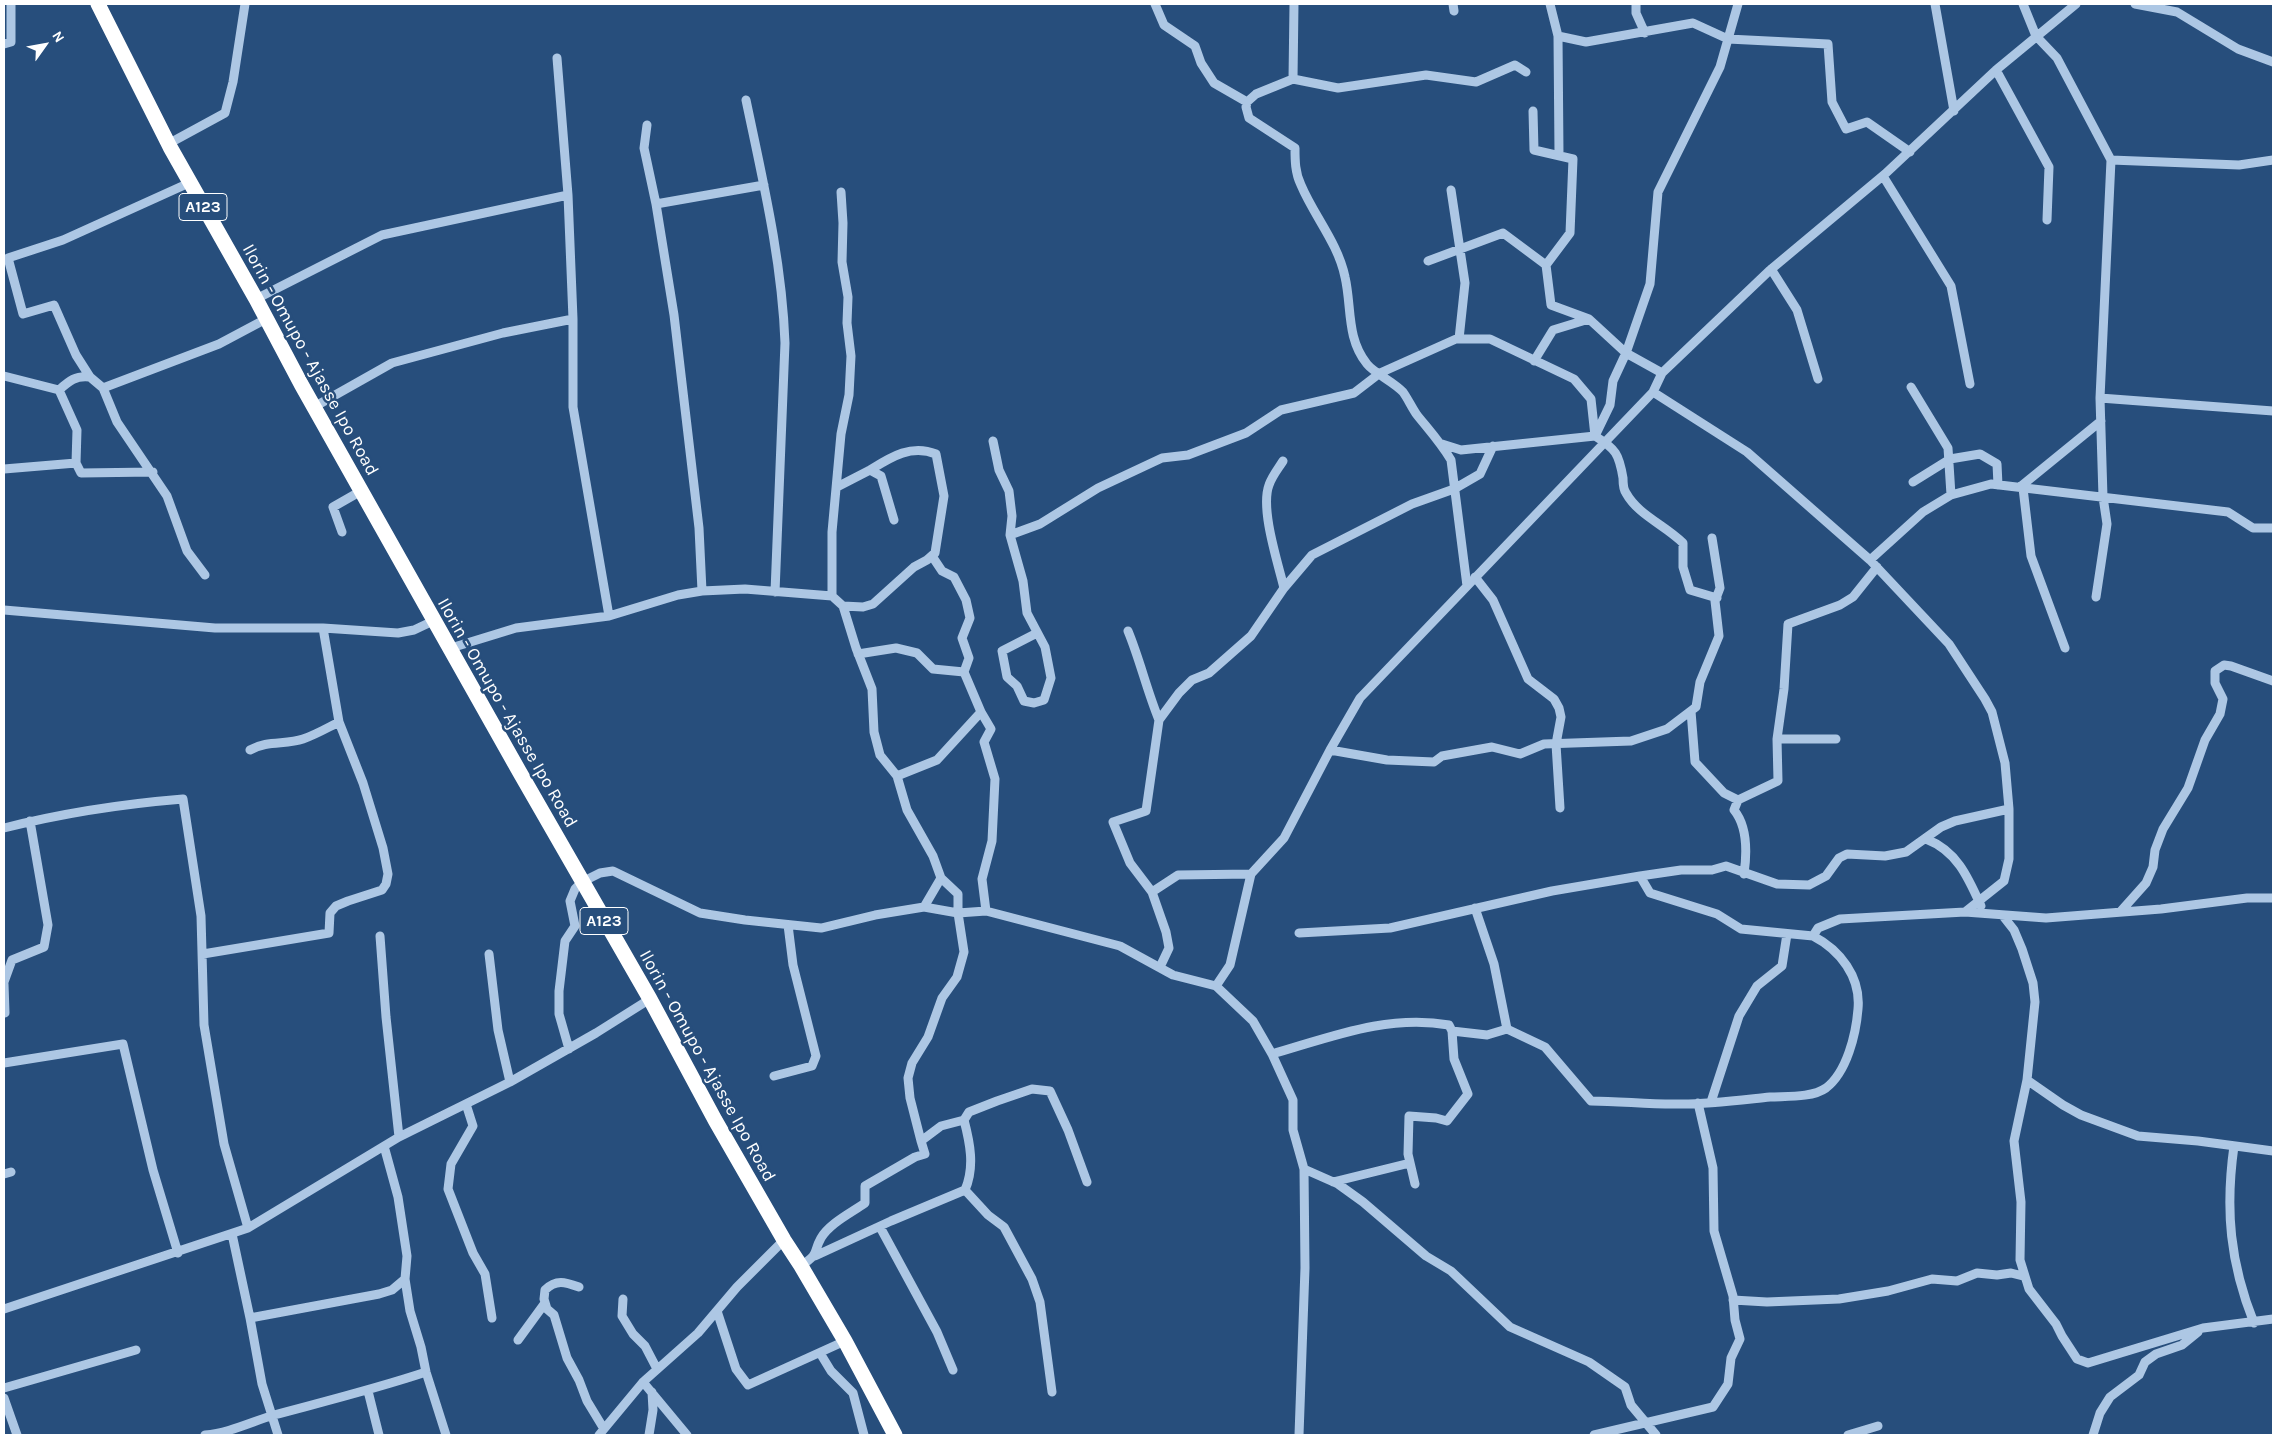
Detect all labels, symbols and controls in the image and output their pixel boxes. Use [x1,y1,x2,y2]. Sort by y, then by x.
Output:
north arrow [20,20,70,70]
text: N [48,28,68,46]
road number: A123 [179,193,227,220]
street label: Ilorin - Omupo - Ajasse Ipo Road [237,240,383,480]
street label: Ilorin - Omupo - Ajasse Ipo Road [432,594,582,832]
road number: A123 [580,908,628,934]
street label: Ilorin - Omupo - Ajasse Ipo Road [634,946,780,1186]

